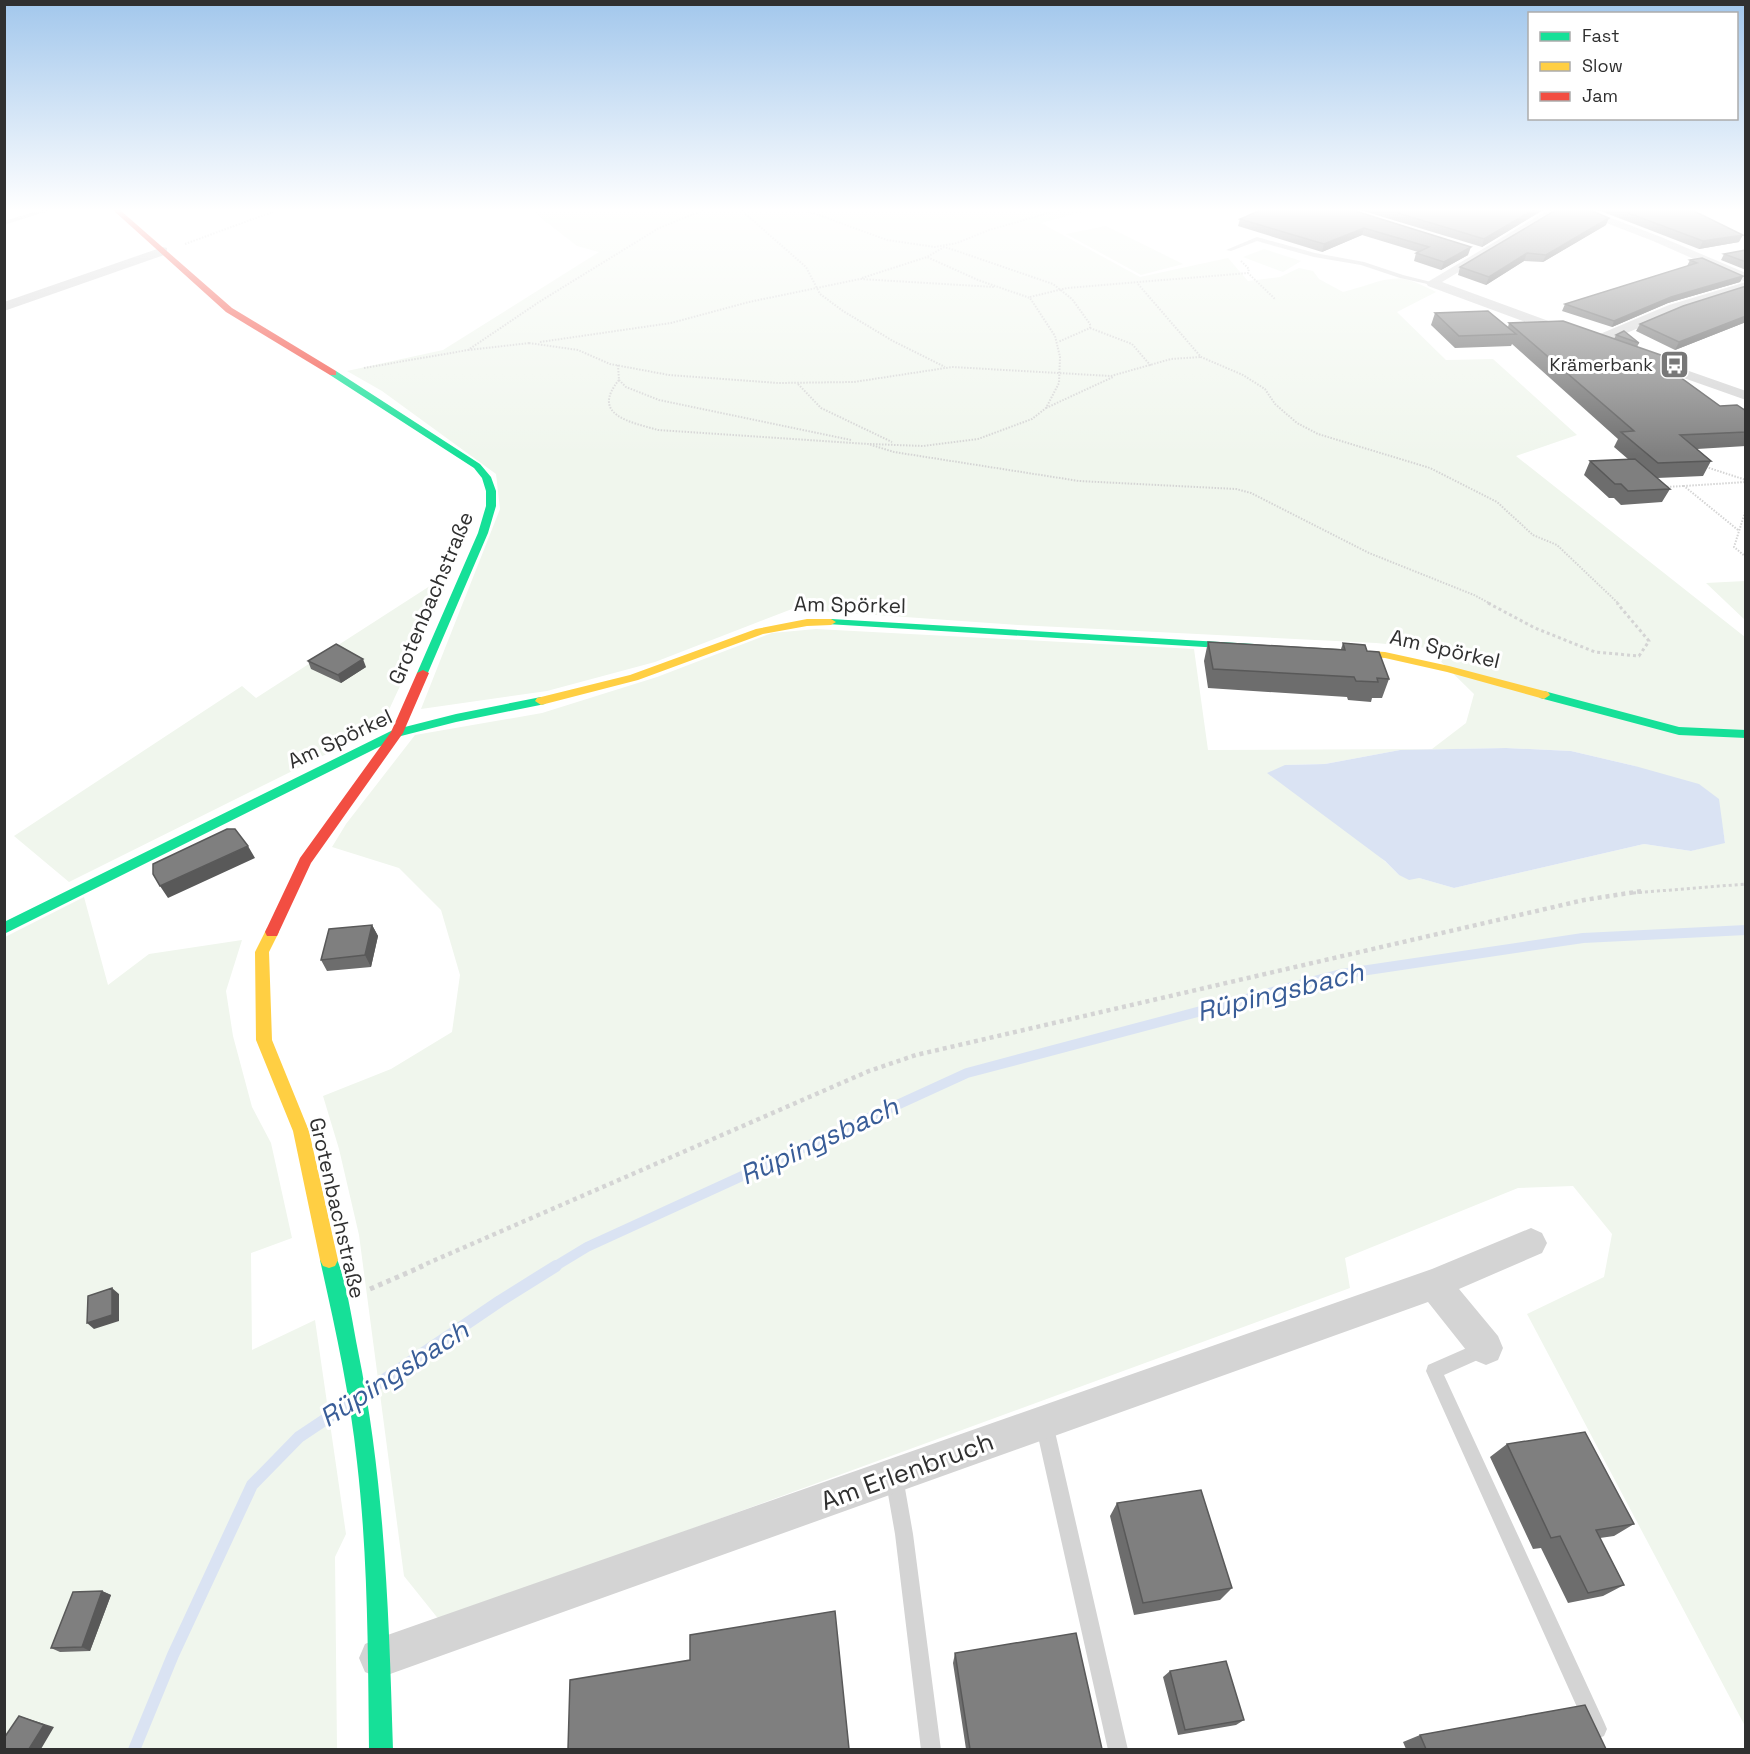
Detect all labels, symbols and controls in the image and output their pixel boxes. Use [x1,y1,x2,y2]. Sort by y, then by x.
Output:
legend [1528,12,1738,120]
text: Fast [1582,24,1619,47]
text: Slow [1582,54,1623,77]
text: Jam [1582,84,1618,107]
bus stop icon: Krämerbank [1658,349,1690,381]
place label: Krämerbank [1550,353,1653,376]
street label: Grotenbachstraße [382,507,479,688]
street label: Am Spörkel [794,590,906,619]
street label: Am Spörkel [1387,623,1503,674]
street label: Am Spörkel [283,703,396,775]
water label: Rüpingsbach [1193,954,1367,1029]
water label: Rüpingsbach [734,1088,904,1193]
street label: Grotenbachstraße [304,1115,371,1301]
water label: Rüpingsbach [313,1312,475,1435]
street label: Am Erlenbruch [816,1424,998,1518]

